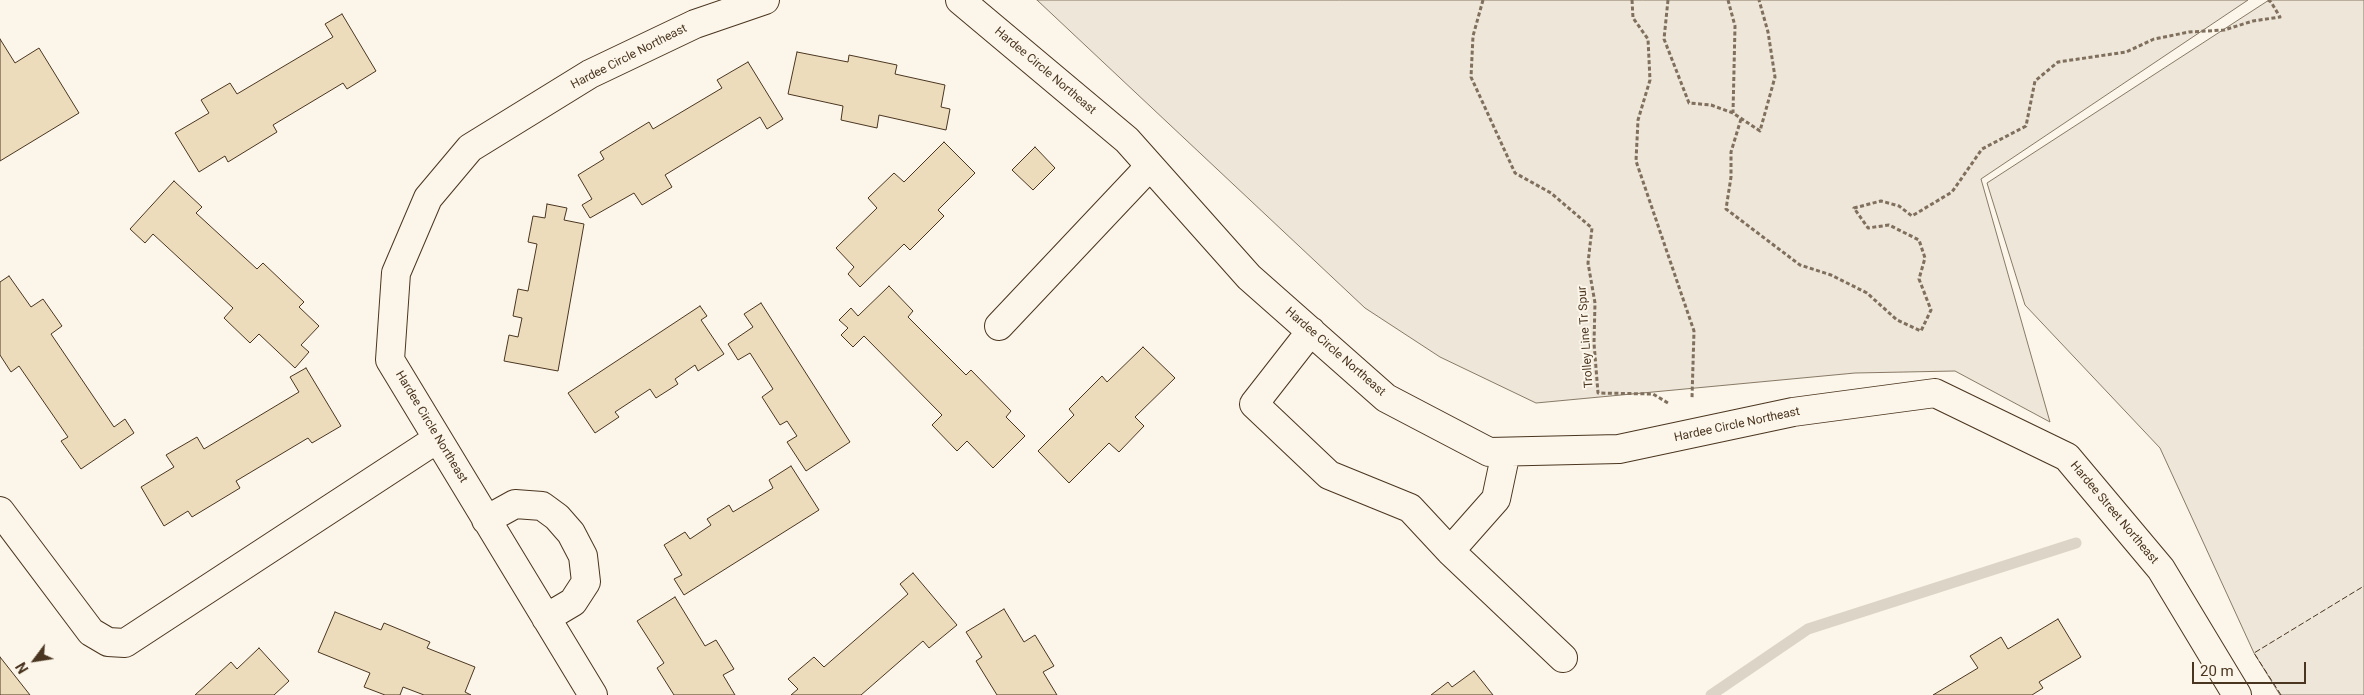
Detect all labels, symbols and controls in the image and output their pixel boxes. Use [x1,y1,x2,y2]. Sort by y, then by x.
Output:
street label: Hardee Circle Northeast [569,22,689,92]
street label: Hardee Circle Northeast [991,24,1099,118]
street label: Trolley Line Tr Spur [1575,286,1597,388]
street label: Hardee Circle Northeast [1282,305,1388,399]
street label: Hardee Circle Northeast [392,368,470,486]
street label: Hardee Circle Northeast [1673,405,1801,445]
street label: Hardee Street Northeast [2067,459,2161,567]
north arrow [10,635,60,685]
scale bar [2194,652,2308,684]
text: N [13,659,32,676]
text: 20 m [2200,662,2234,680]

